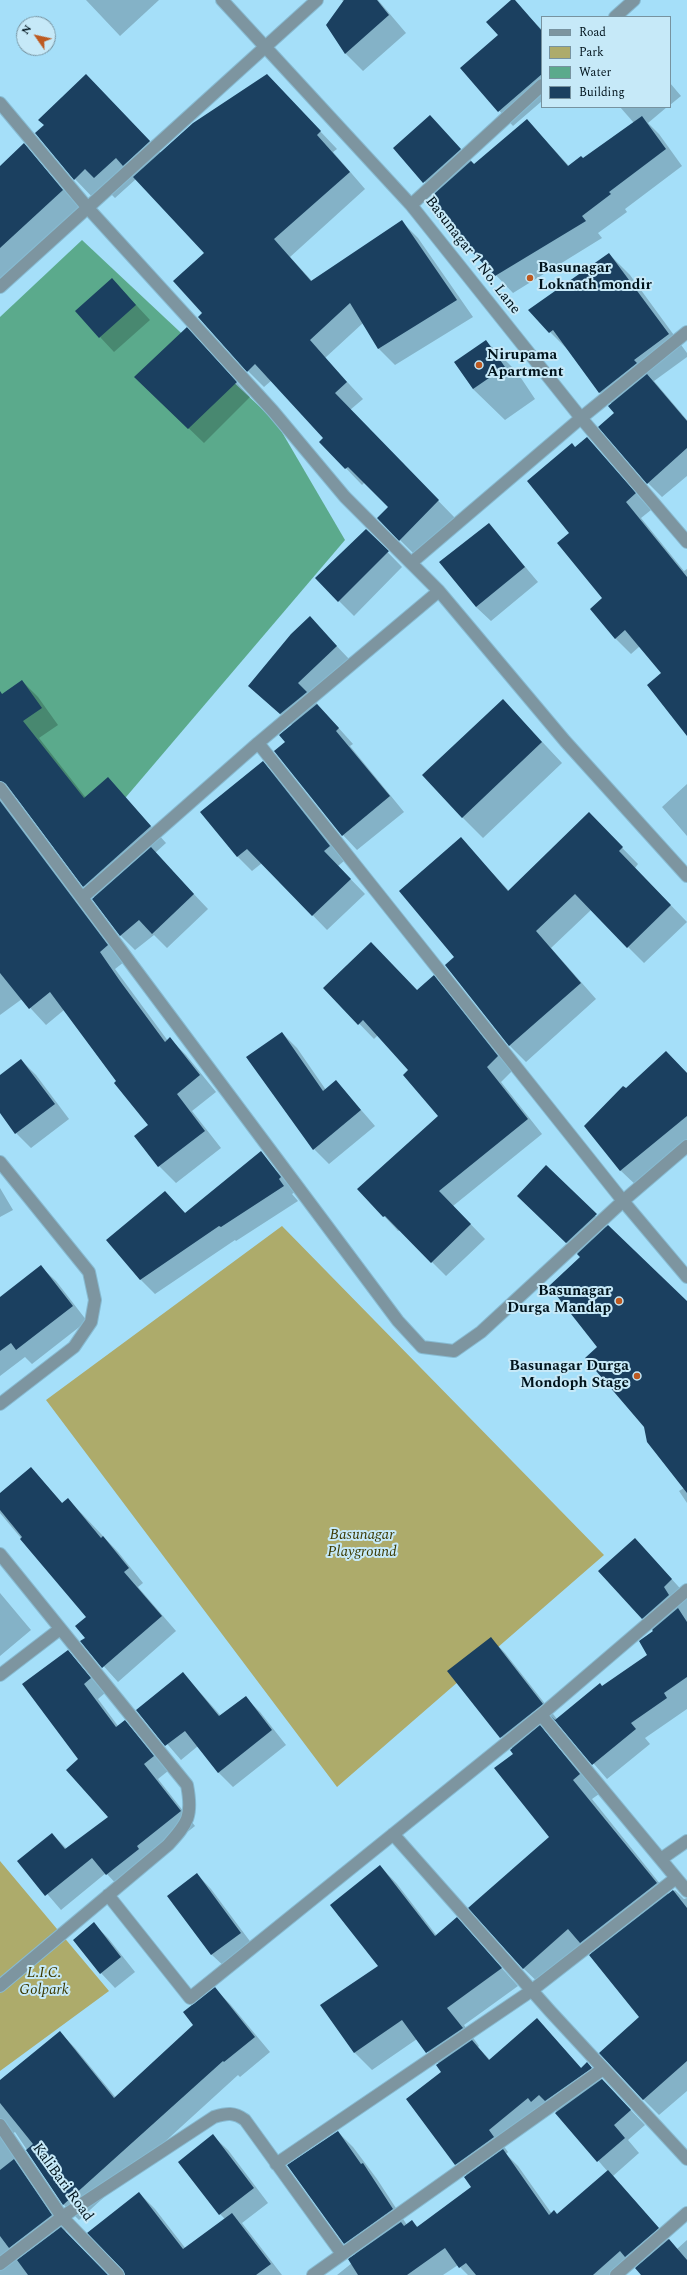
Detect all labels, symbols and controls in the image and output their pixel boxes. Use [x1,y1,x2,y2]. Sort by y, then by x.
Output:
north arrow [16,16,56,56]
legend [541,16,671,108]
text: N [17,21,36,38]
text: Road [579,23,606,42]
text: Park [579,43,604,62]
text: Water [579,63,611,82]
text: Building [579,83,625,102]
street label: Basunagar 1 No. Lane [420,193,524,319]
place label: Basunagar Loknath mondir [538,260,652,295]
marker: Basunagar Loknath mondir [525,273,535,283]
place label: Nirupama Apartment [487,347,563,382]
marker: Nirupama Apartment [474,360,484,370]
place label: Basunagar Durga Mandap [507,1283,611,1318]
marker: Basunagar Durga Mandap [614,1296,624,1306]
place label: Basunagar Durga Mondoph Stage [509,1358,629,1393]
marker: Basunagar Durga Mondoph Stage [632,1371,642,1381]
park label: Basunagar Playground [327,1527,397,1562]
park label: L.I.C. Golpark [19,1965,69,2000]
street label: KaliBari Road [28,2140,96,2226]

